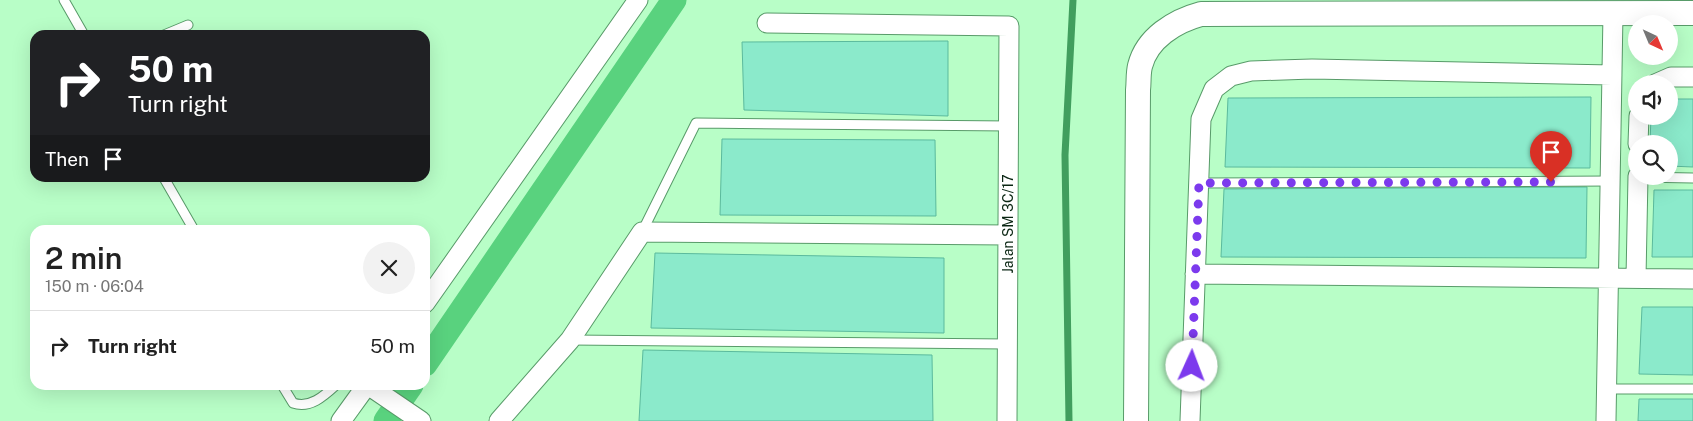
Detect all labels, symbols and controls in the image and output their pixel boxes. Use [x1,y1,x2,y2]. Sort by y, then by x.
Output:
north arrow [1628,15,1678,65]
map controls [1628,15,1678,185]
text: 50 m [128,49,213,90]
icon: right [45,50,110,115]
button: sound [1628,75,1678,125]
text: Turn right [128,91,228,117]
pin [1530,131,1572,182]
button: search [1628,135,1678,185]
icon: arrive [1537,138,1565,166]
icon: arrive [99,145,127,173]
text: Then [45,148,89,170]
street label: Jalan SM 3C/17 [1000,174,1016,274]
text: 2 min [45,240,122,276]
button: close [363,242,415,294]
text: 150 m · 06:04 [45,277,144,296]
icon: right [45,332,73,360]
text: Turn right [88,335,177,357]
text: 50 m [370,335,415,357]
position arrow [1165,339,1217,391]

